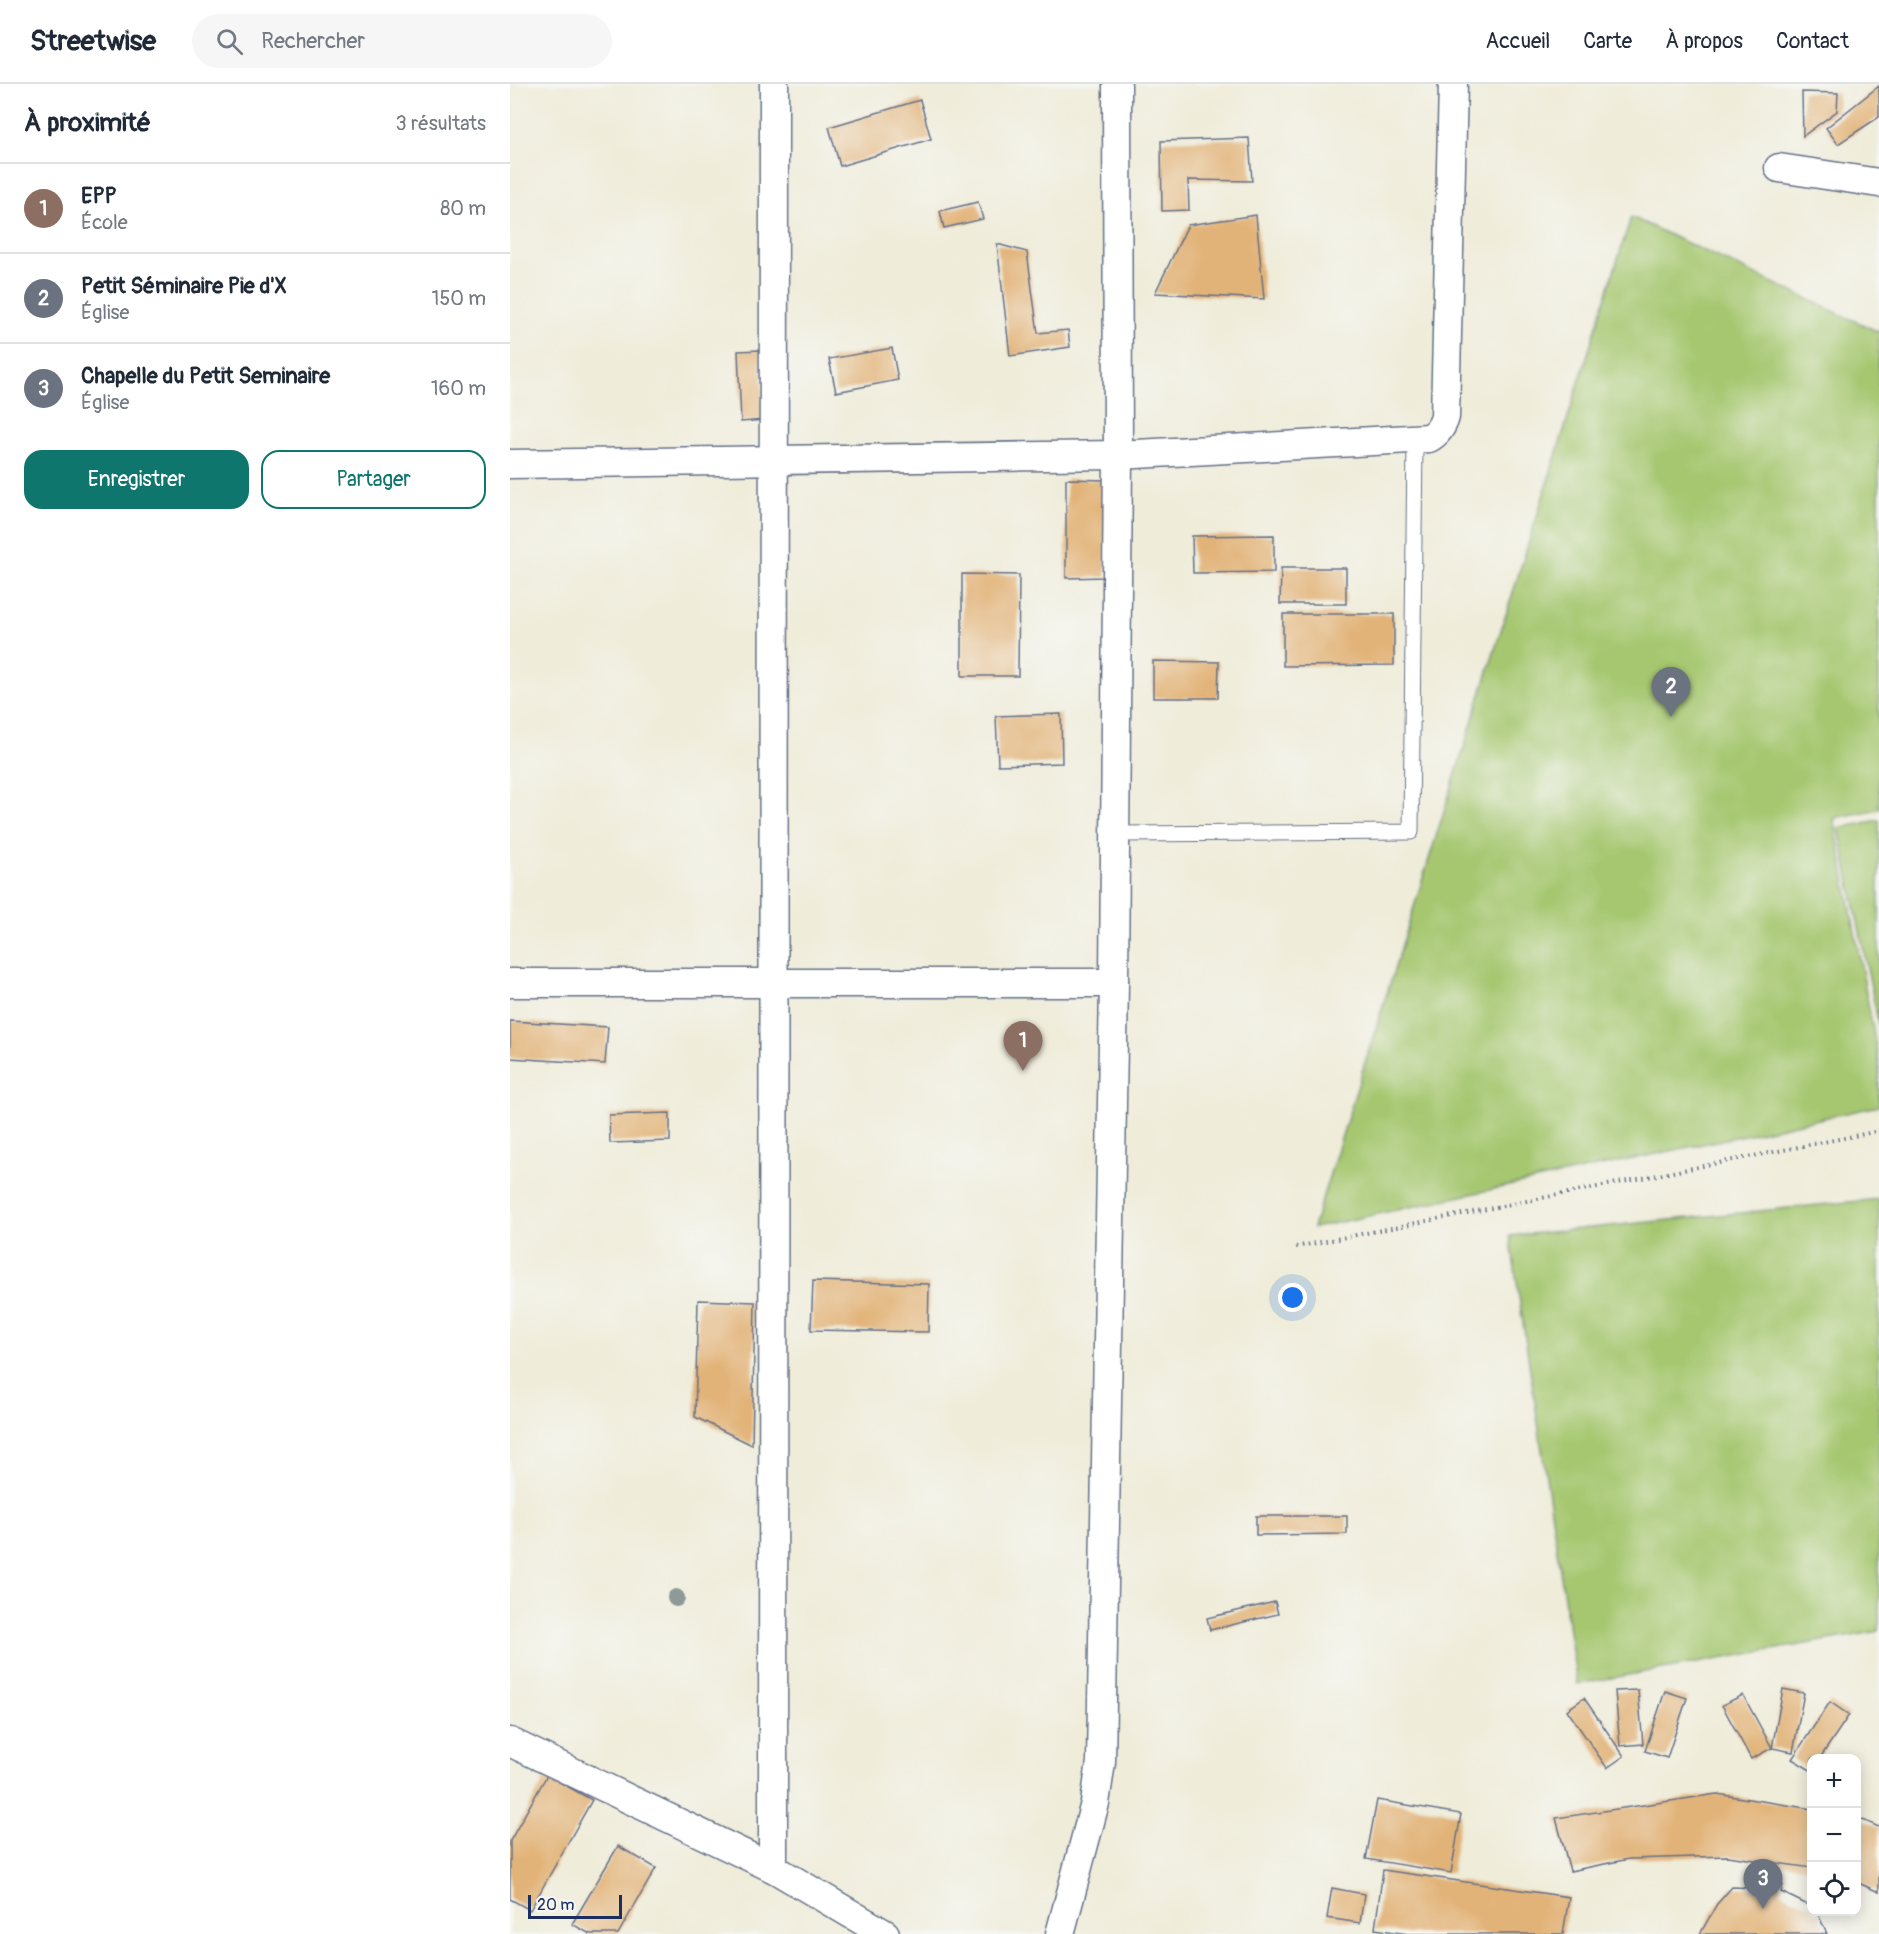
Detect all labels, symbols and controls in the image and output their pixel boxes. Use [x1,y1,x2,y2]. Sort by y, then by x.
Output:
search box [192,14,612,68]
text: Streetwise [30,24,156,59]
icon: search [213,25,246,58]
text: Rechercher [261,27,365,55]
text: Accueil [1486,28,1550,55]
text: Carte [1583,28,1632,55]
text: À propos [1665,28,1743,55]
text: Contact [1776,28,1849,55]
text: À proximité [24,107,151,139]
text: 3 résultats [396,111,486,136]
text: EPP [81,182,117,210]
text: 1 [40,196,47,221]
text: 80 m [440,196,486,221]
text: École [81,210,128,235]
text: Petit Séminaire Pie d'X [81,272,287,300]
text: 2 [38,286,49,311]
text: 150 m [432,286,486,311]
text: Église [81,300,129,325]
text: Chapelle du Petit Seminaire [81,362,330,390]
text: 3 [38,376,49,401]
text: 160 m [431,376,486,401]
text: Église [81,390,129,415]
button: Enregistrer [24,450,249,509]
button: Partager [261,450,486,509]
pin: 2 [1652,668,1690,717]
pin: 1 [1004,1022,1042,1071]
your location [1278,1283,1307,1312]
map controls [1807,1754,1861,1916]
button: + [1807,1754,1861,1808]
button: − [1807,1808,1861,1862]
pin: 3 [1744,1860,1782,1909]
button: locate [1807,1862,1861,1916]
scale bar [528,1892,622,1920]
text: 20 m [537,1895,575,1915]

